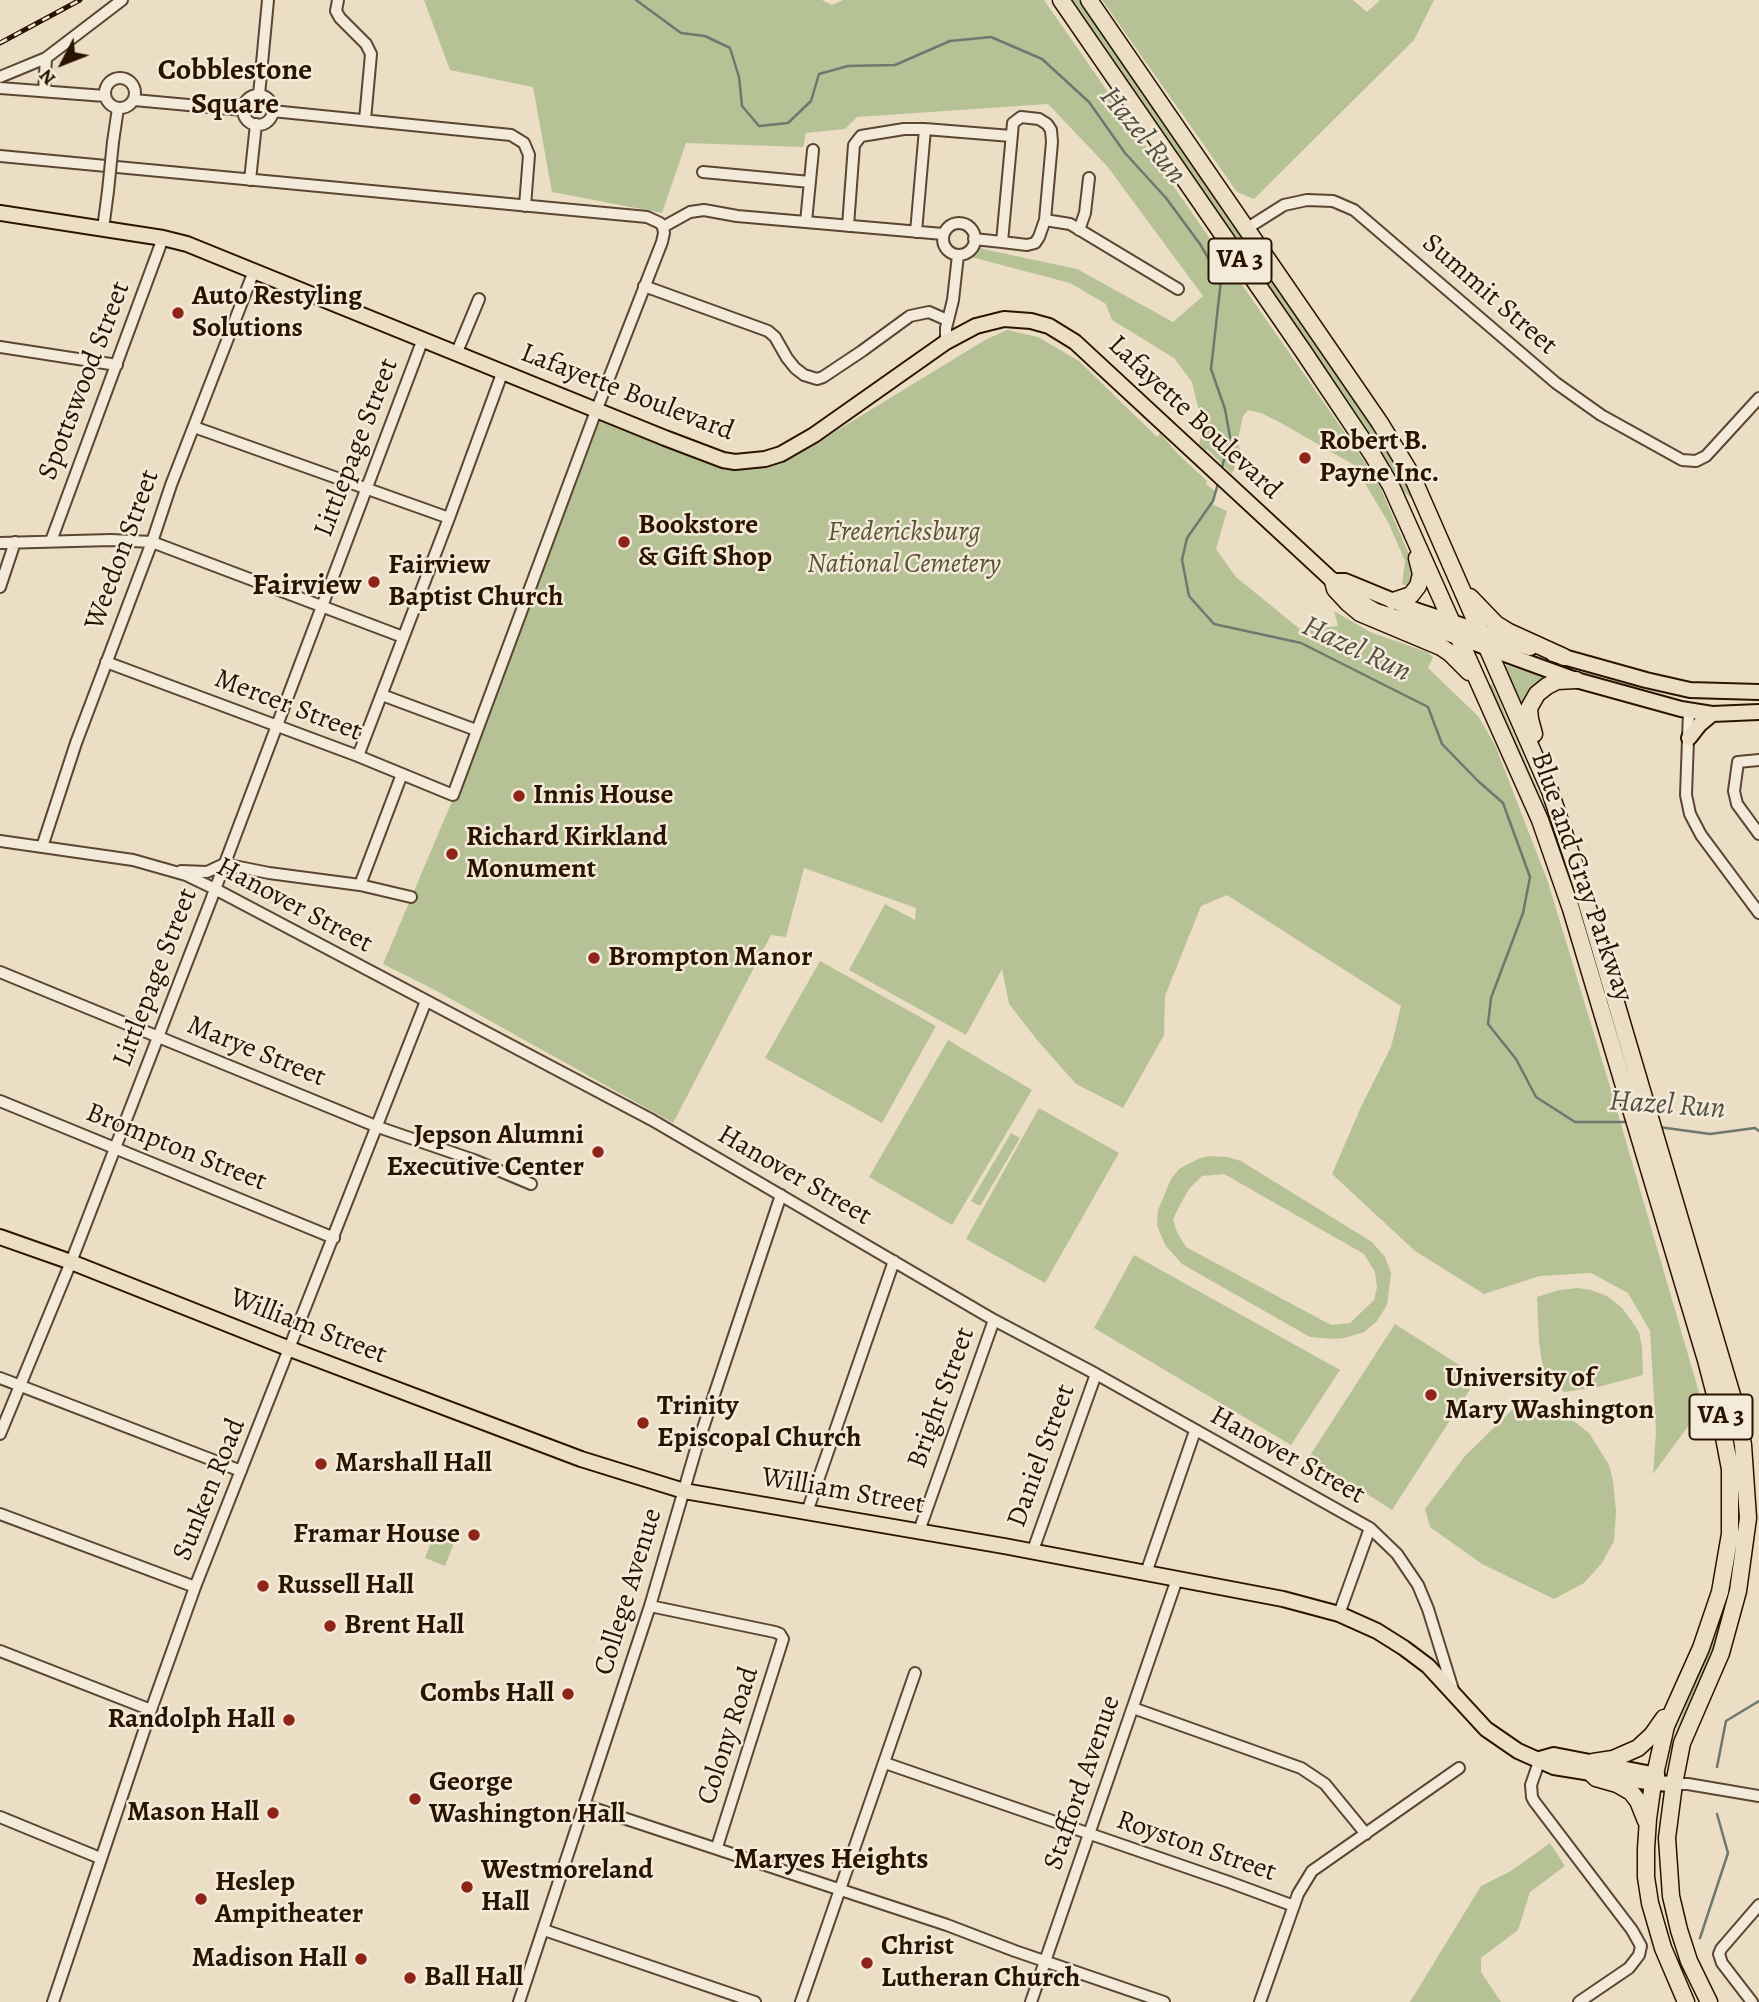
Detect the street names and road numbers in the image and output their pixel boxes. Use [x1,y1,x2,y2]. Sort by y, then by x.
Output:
street label: Summit Street [1415,227,1563,363]
road number: VA 3 [1208,238,1272,284]
street label: Spottswood Street [32,277,138,485]
street label: Lafayette Boulevard [1100,329,1288,507]
street label: Lafayette Boulevard [516,337,738,449]
street label: Littlepage Street [307,354,407,542]
street label: Weedon Street [79,465,167,635]
street label: Mercer Street [210,662,366,750]
street label: Blue and Gray Parkway [1523,748,1639,1006]
street label: Hanover Street [210,851,378,961]
street label: Littlepage Street [106,884,206,1072]
street label: Marye Street [182,1009,330,1095]
street label: Brompton Street [81,1096,271,1200]
street label: Hanover Street [711,1118,877,1234]
street label: William Street [225,1282,391,1372]
street label: Bright Street [901,1323,983,1473]
street label: Daniel Street [1001,1380,1083,1532]
road number: VA 3 [1690,1394,1752,1440]
street label: Hanover Street [1204,1400,1370,1512]
street label: Sunken Road [166,1414,254,1566]
street label: William Street [759,1461,927,1523]
street label: College Avenue [588,1505,670,1679]
street label: Colony Road [691,1663,767,1809]
street label: Stafford Avenue [1037,1691,1129,1875]
street label: Royston Street [1112,1804,1280,1890]

